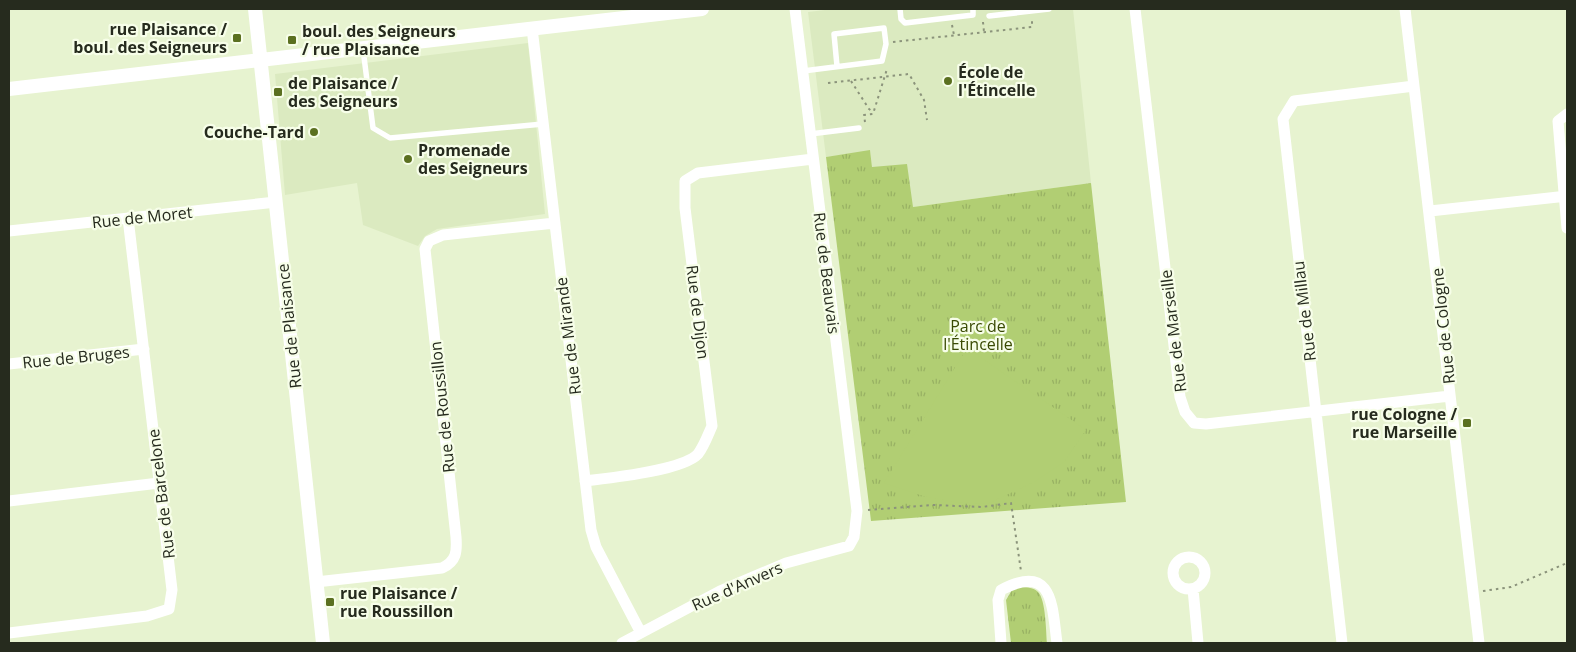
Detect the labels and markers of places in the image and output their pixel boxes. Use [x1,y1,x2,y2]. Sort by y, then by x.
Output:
place label: rue Plaisance / boul. des Seigneurs [73,18,227,58]
place label: boul. des Seigneurs / rue Plaisance [302,20,456,60]
marker: rue Plaisance / boul. des Seigneurs [231,32,243,44]
marker: boul. des Seigneurs / rue Plaisance [286,34,298,46]
place label: École de l'Étincelle [958,61,1035,101]
place label: de Plaisance / des Seigneurs [288,72,398,112]
marker: École de l'Étincelle [942,75,954,87]
marker: de Plaisance / des Seigneurs [272,86,284,98]
place label: Couche-Tard [204,121,304,143]
marker: Couche-Tard [308,126,320,138]
place label: Promenade des Seigneurs [418,139,528,179]
marker: Promenade des Seigneurs [402,153,414,165]
place label: rue Cologne / rue Marseille [1351,403,1457,443]
marker: rue Cologne / rue Marseille [1461,417,1473,429]
place label: rue Plaisance / rue Roussillon [340,582,458,622]
marker: rue Plaisance / rue Roussillon [324,596,336,608]

